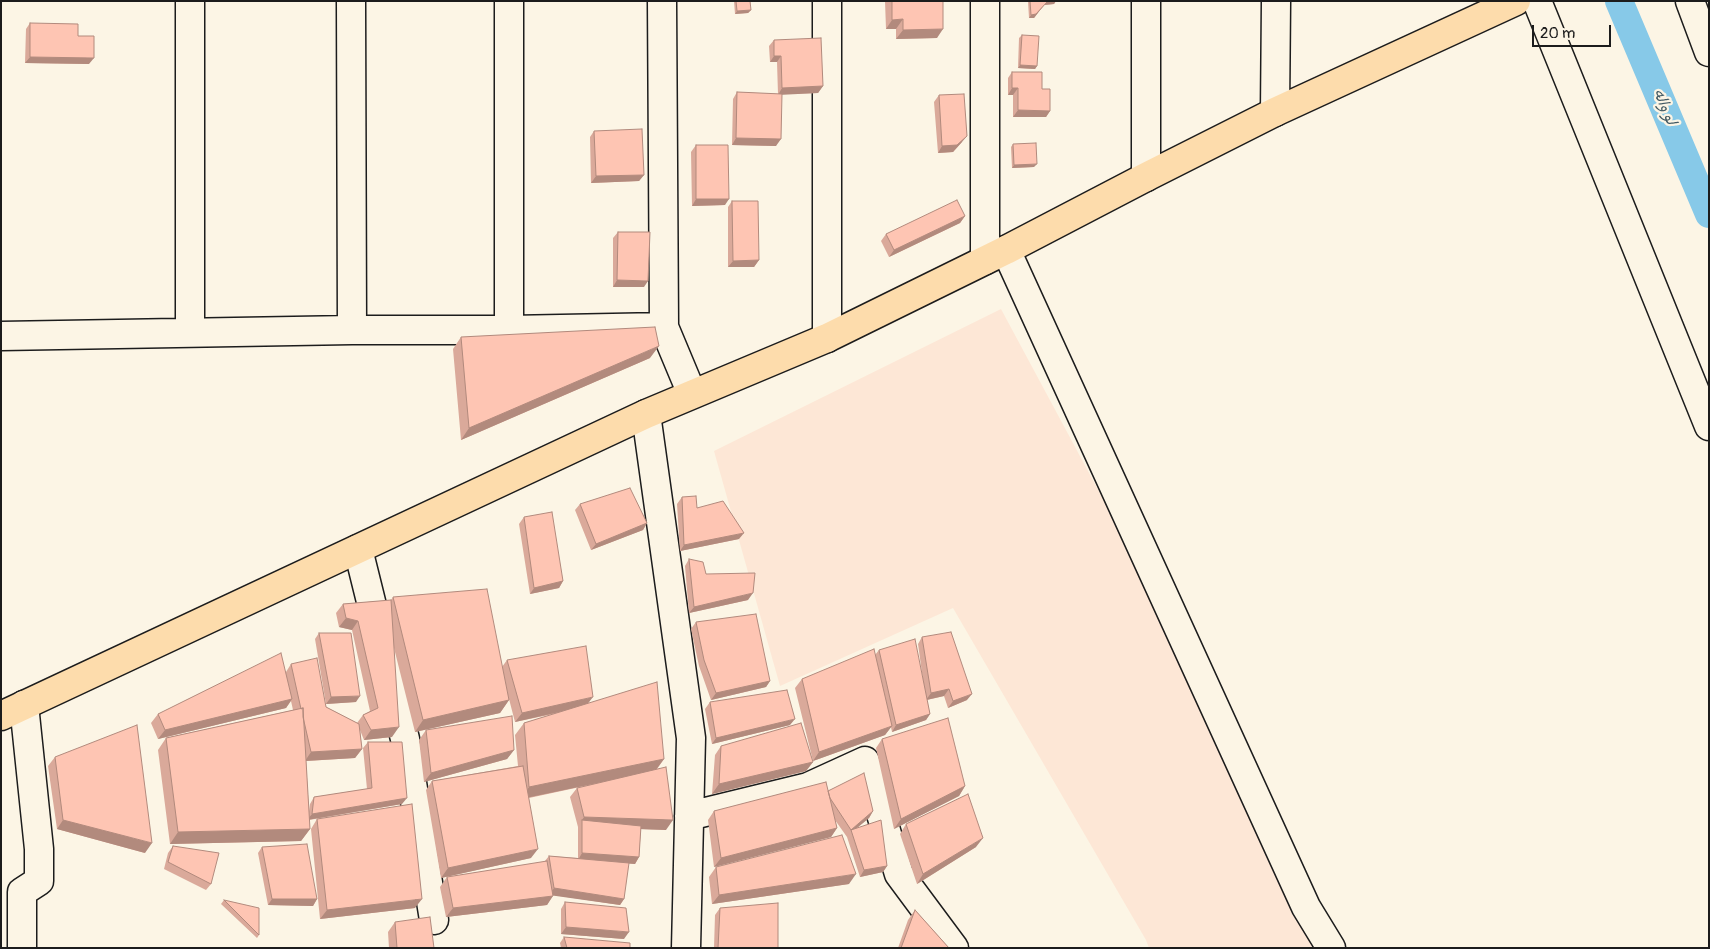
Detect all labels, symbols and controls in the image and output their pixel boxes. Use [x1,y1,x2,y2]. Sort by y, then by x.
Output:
scale bar [1535,15,1614,47]
text: 20 m [1540,24,1575,43]
water label: لو واله [1648,86,1680,128]

